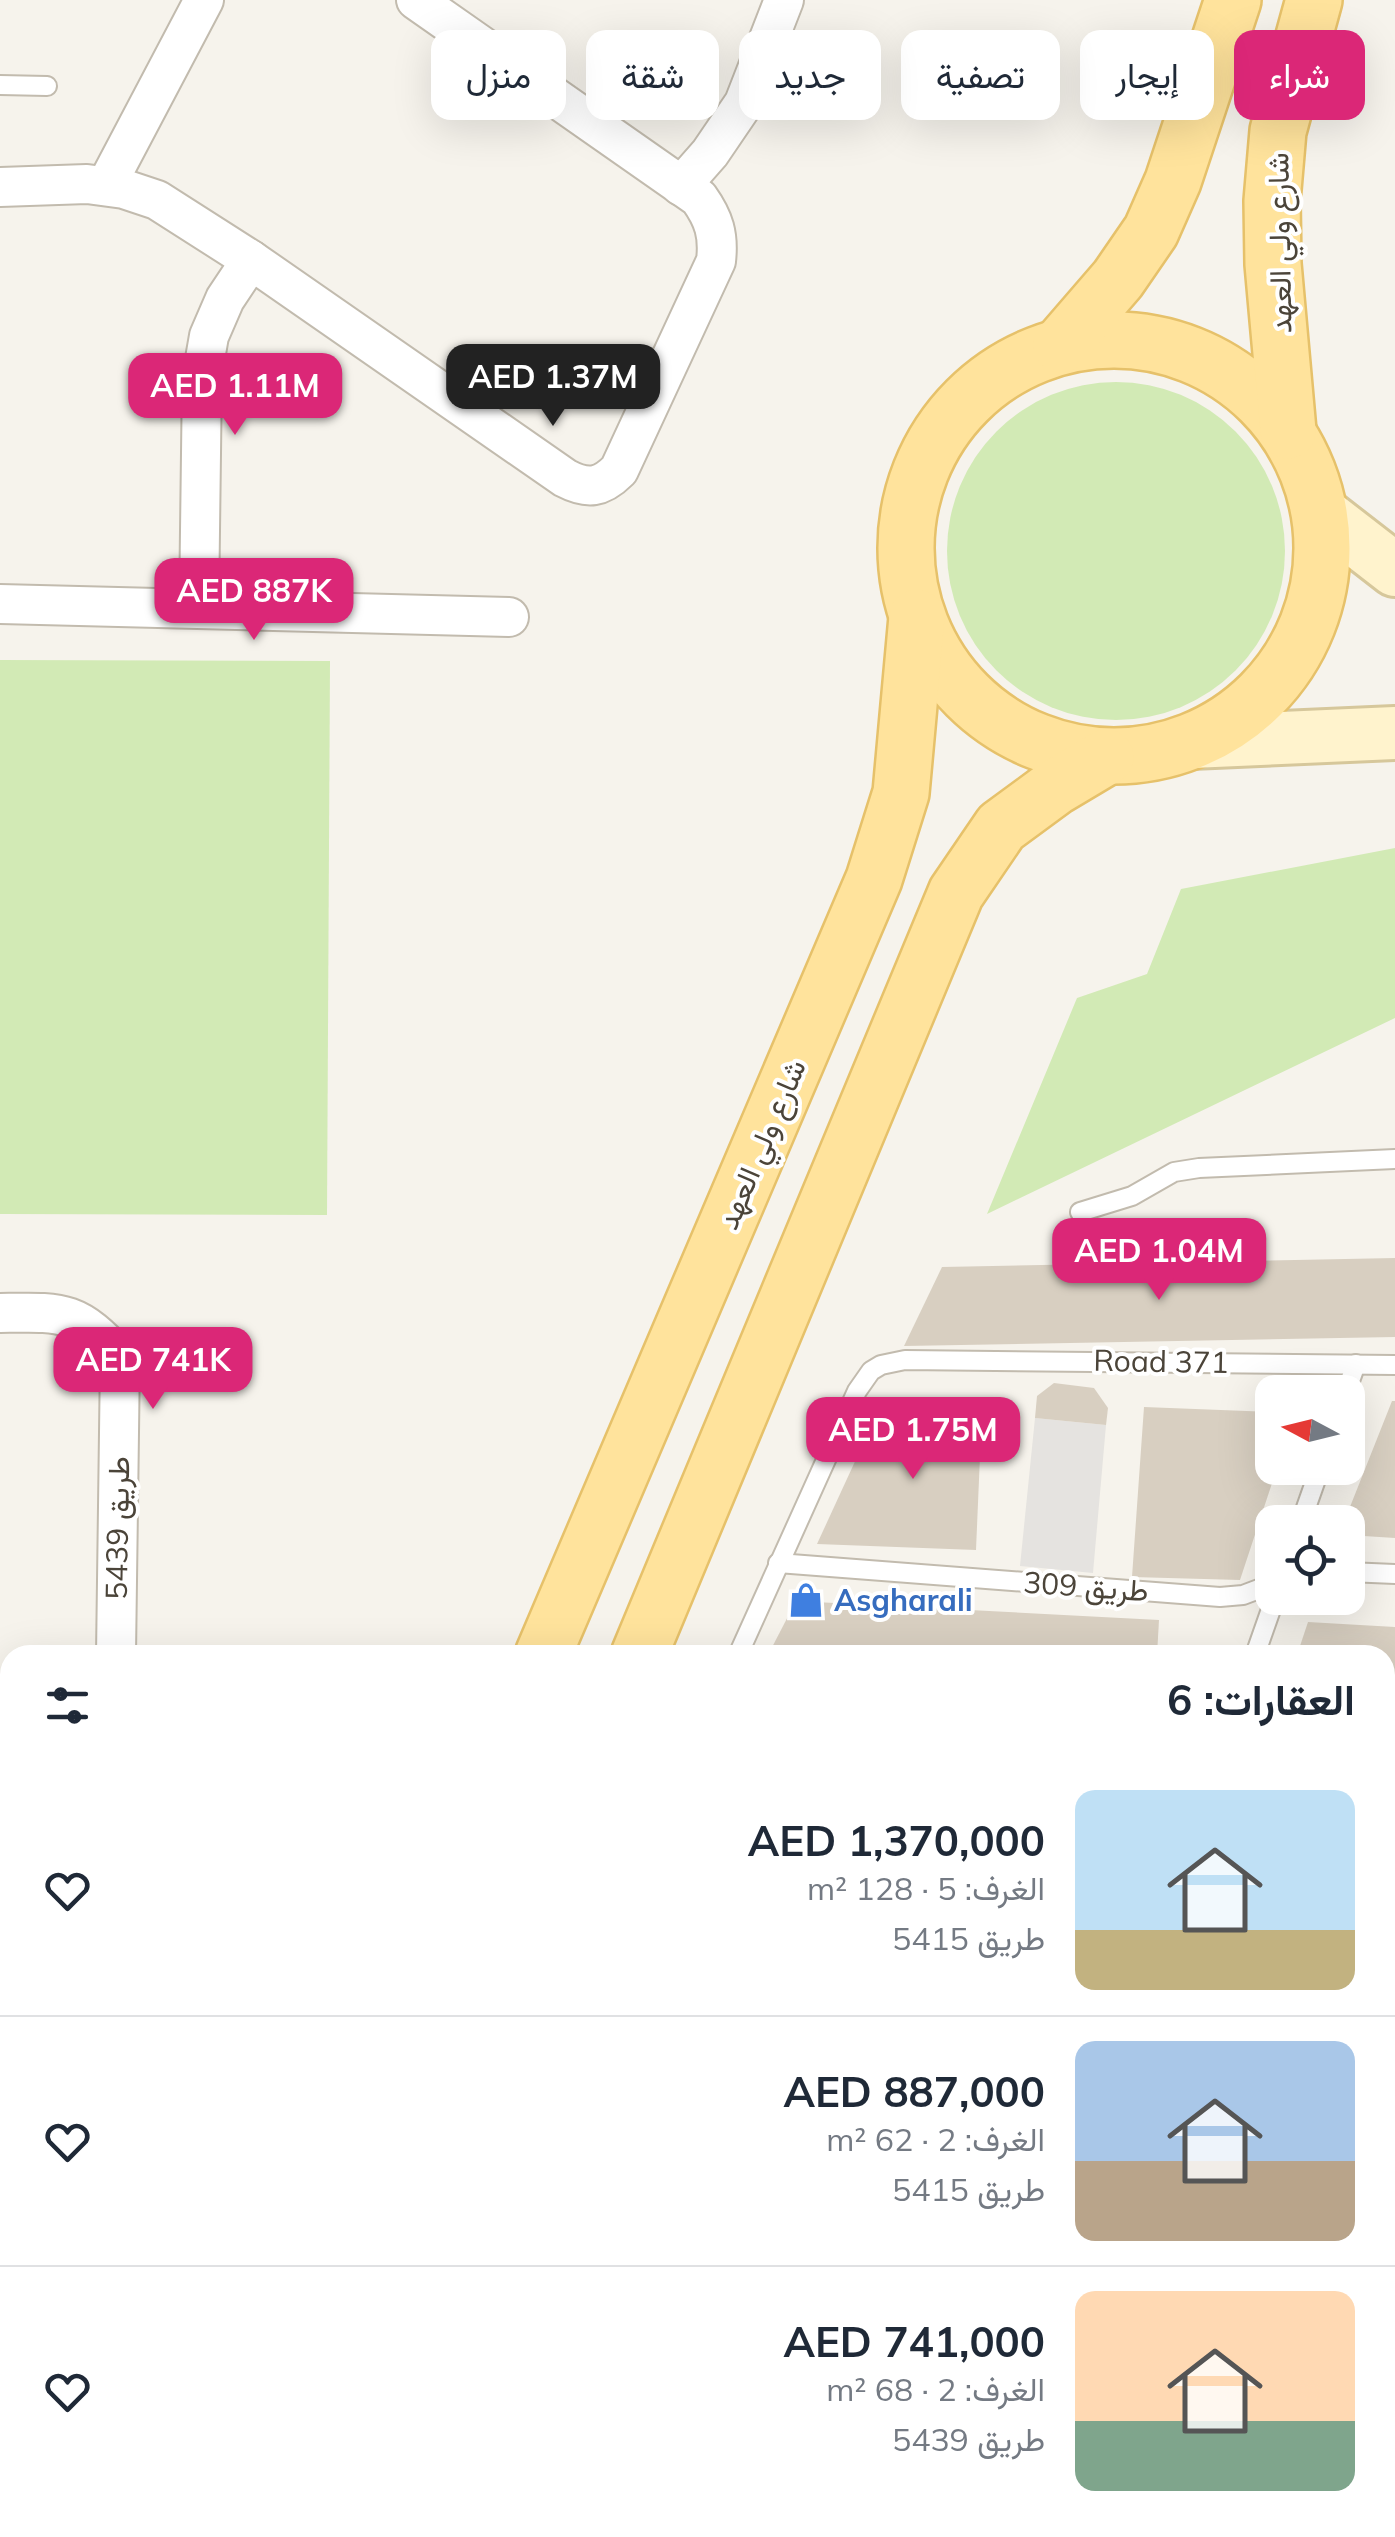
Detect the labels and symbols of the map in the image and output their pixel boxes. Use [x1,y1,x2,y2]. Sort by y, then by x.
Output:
street label: شارع ولي العهد [1258,152,1306,334]
pin: AED 1.37M [439,344,667,429]
pin: AED 1.11M [121,353,349,438]
pin: AED 887K [151,558,357,643]
street label: شارع ولي العهد [708,1053,819,1237]
pin: AED 1.04M [1045,1218,1273,1303]
pin: AED 741K [50,1327,256,1412]
street label: Road 371 [1093,1341,1229,1381]
north arrow [1255,1375,1365,1485]
pin: AED 1.75M [799,1397,1027,1482]
street label: طريق 5439 [97,1456,137,1600]
street label: طريق 309 [1022,1563,1150,1609]
shop icon: Asgharali [787,1581,825,1619]
place label: Asgharali [834,1581,973,1619]

